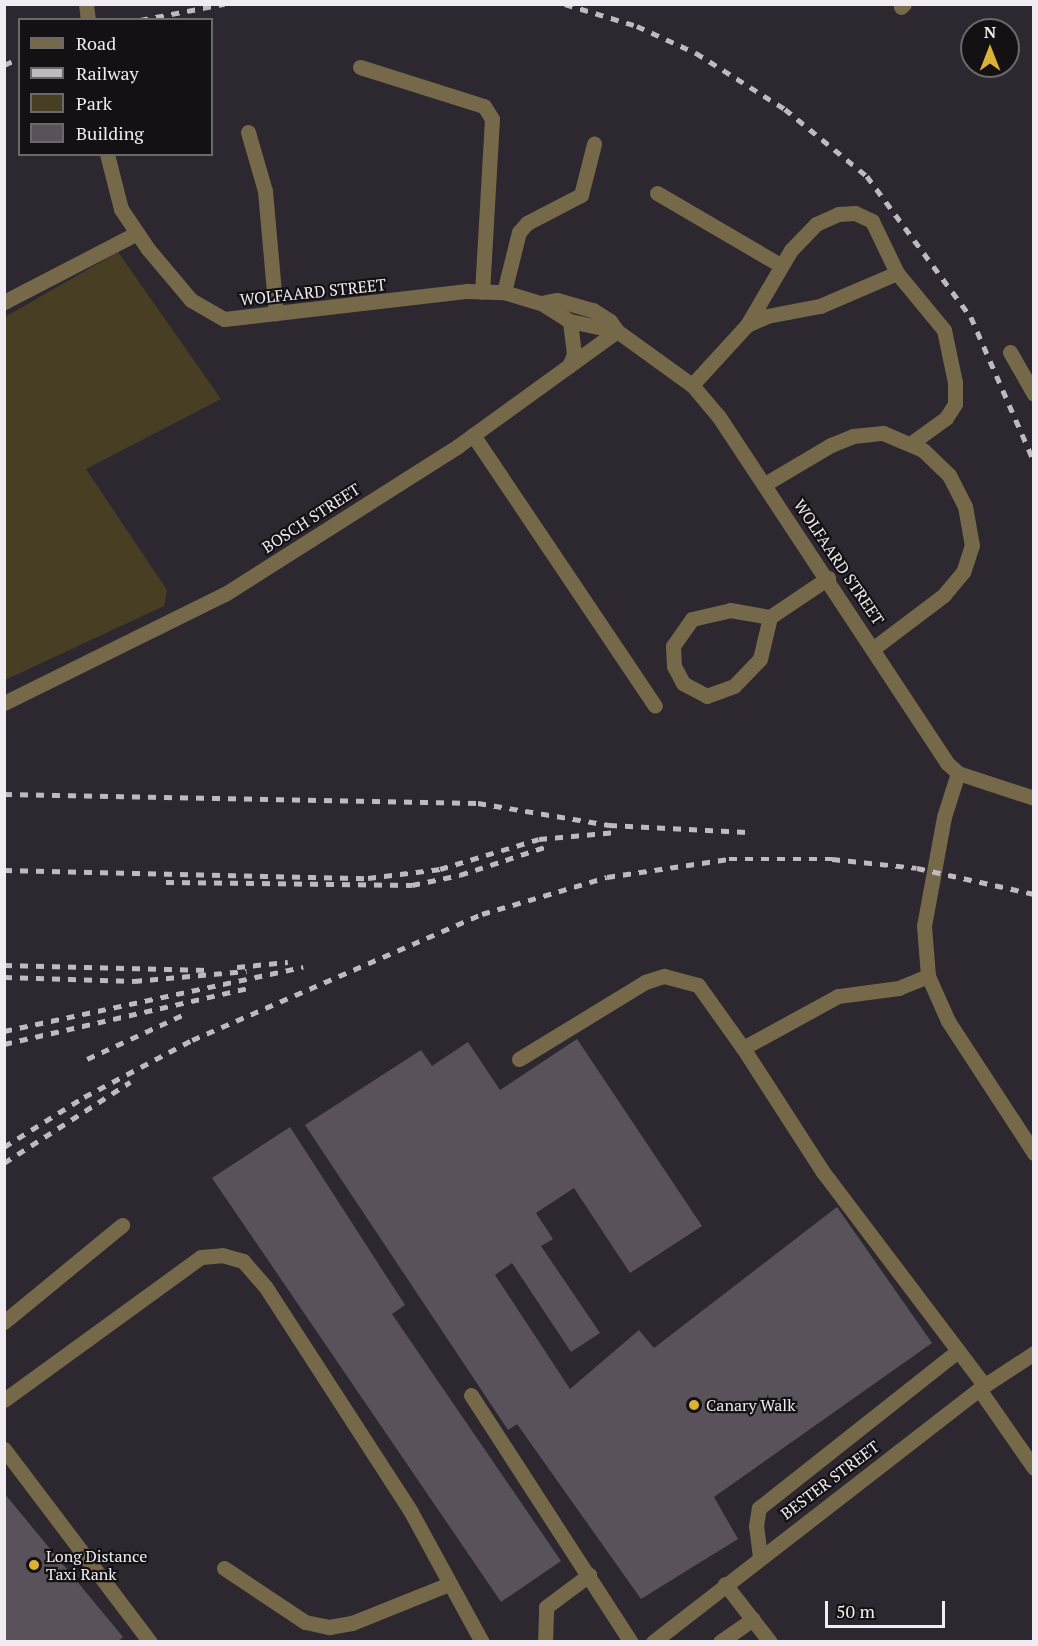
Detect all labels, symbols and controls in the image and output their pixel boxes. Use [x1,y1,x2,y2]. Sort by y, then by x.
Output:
legend [18,18,213,156]
north arrow [960,18,1020,78]
text: N [984,21,996,43]
text: Road [76,31,116,55]
text: Railway [76,61,139,85]
text: Park [76,91,112,115]
text: Building [76,121,144,145]
street label: WOLFAARD STREET [239,275,387,309]
street label: BOSCH STREET [258,479,364,557]
street label: WOLFAARD STREET [790,496,888,628]
place label: Canary Walk [706,1395,795,1415]
marker: Canary Walk [687,1398,701,1412]
street label: BESTER STREET [777,1437,883,1523]
place label: Long Distance Taxi Rank [46,1546,147,1584]
marker: Long Distance Taxi Rank [27,1558,41,1572]
scale bar [828,1589,948,1627]
text: 50 m [836,1599,875,1623]

